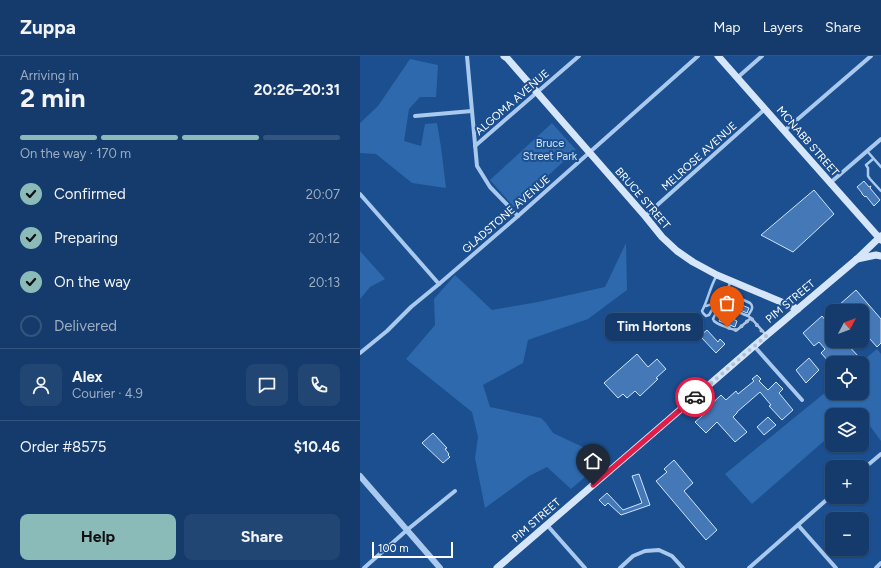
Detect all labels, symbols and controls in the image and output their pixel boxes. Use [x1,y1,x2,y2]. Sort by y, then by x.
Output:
text: Zuppa [20,16,76,39]
text: Map [713,19,741,36]
text: Layers [763,19,803,36]
text: Share [825,19,861,36]
street label: ALGOMA AVENUE [473,67,552,138]
text: Arriving in [20,68,79,83]
text: 20:26–20:31 [254,81,340,99]
text: 2 min [20,82,86,114]
street label: MCNABB STREET [774,104,841,179]
street label: MELROSE AVENUE [659,119,740,194]
park label: Bruce Street Park [523,137,578,163]
text: On the way · 170 m [20,146,131,161]
street label: BRUCE STREET [612,165,673,232]
street label: GLADSTONE AVENUE [460,173,553,256]
icon: check [20,183,42,205]
text: Confirmed [54,185,126,203]
text: 20:07 [306,187,340,202]
icon: check [20,227,42,249]
text: Preparing [54,229,118,247]
text: 20:12 [308,231,340,246]
icon: check [20,271,42,293]
text: On the way [54,273,131,291]
text: 20:13 [309,275,340,290]
street label: PIM STREET [763,277,818,326]
pin [710,286,744,327]
icon: bag [716,292,738,314]
north arrow [825,304,869,348]
map controls [825,304,869,556]
callout: Tim Hortons [605,313,703,341]
text: Delivered [54,317,117,335]
text: Tim Hortons [617,319,691,334]
button: locate [825,356,869,400]
button: person [20,364,62,406]
button: chat [246,364,288,406]
button: phone [298,364,340,406]
text: Alex [72,368,102,386]
courier [675,377,715,417]
text: Courier · 4.9 [72,386,143,401]
icon: car [684,386,706,408]
button: layers [825,408,869,452]
text: Order #8575 [20,438,106,456]
text: $10.46 [294,438,340,456]
pin [576,444,610,485]
icon: home [582,450,604,472]
button: + [825,460,869,504]
street label: PIM STREET [509,496,563,545]
button: − [825,512,869,556]
button: Help [20,514,176,560]
button: Share [184,514,340,560]
scale bar [372,540,453,559]
text: 100 m [378,542,409,555]

